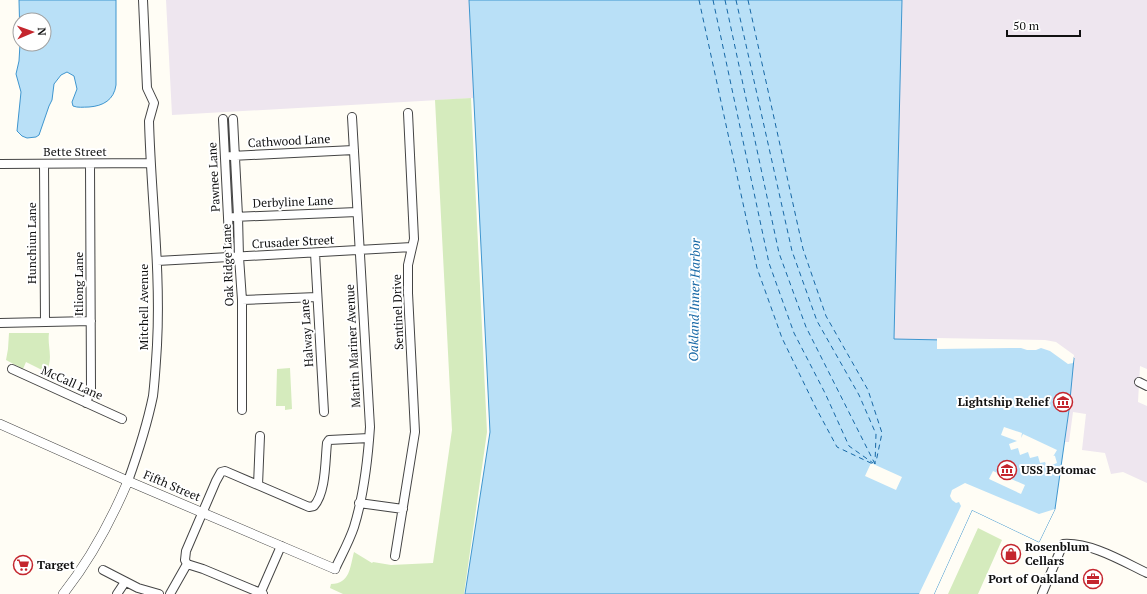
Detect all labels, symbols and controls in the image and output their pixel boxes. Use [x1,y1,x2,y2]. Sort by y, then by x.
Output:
north arrow [12,12,52,52]
scale bar [1007,12,1080,38]
text: 50 m [1013,18,1040,33]
text: N [35,27,49,37]
street label: Cathwood Lane [247,131,331,150]
street label: Pawnee Lane [204,142,223,212]
street label: Bette Street [43,144,107,159]
street label: Derbyline Lane [252,193,334,210]
street label: Hunchiun Lane [24,202,39,284]
street label: Oak Ridge Lane [219,223,236,307]
street label: Crusader Street [251,232,335,251]
water label: Oakland Inner Harbor [684,237,704,362]
street label: Itliong Lane [71,252,86,316]
street label: Mitchell Avenue [136,264,151,350]
street label: Sentinel Drive [389,274,406,350]
street label: Martin Mariner Avenue [342,284,363,408]
street label: Halway Lane [297,299,316,367]
street label: McCall Lane [39,362,105,403]
museum icon: Lightship Relief [1052,391,1074,413]
place label: Lightship Relief [958,394,1051,409]
museum icon: USS Potomac [996,459,1018,481]
place label: USS Potomac [1021,462,1096,477]
street label: Fifth Street [141,467,203,504]
place label: Rosenblum Cellars [1025,539,1089,568]
shop icon: Rosenblum Cellars [1000,543,1022,565]
supermarket icon: Target [12,554,34,576]
place label: Target [37,557,75,572]
office icon: Port of Oakland [1082,568,1104,590]
place label: Port of Oakland [988,571,1080,586]

